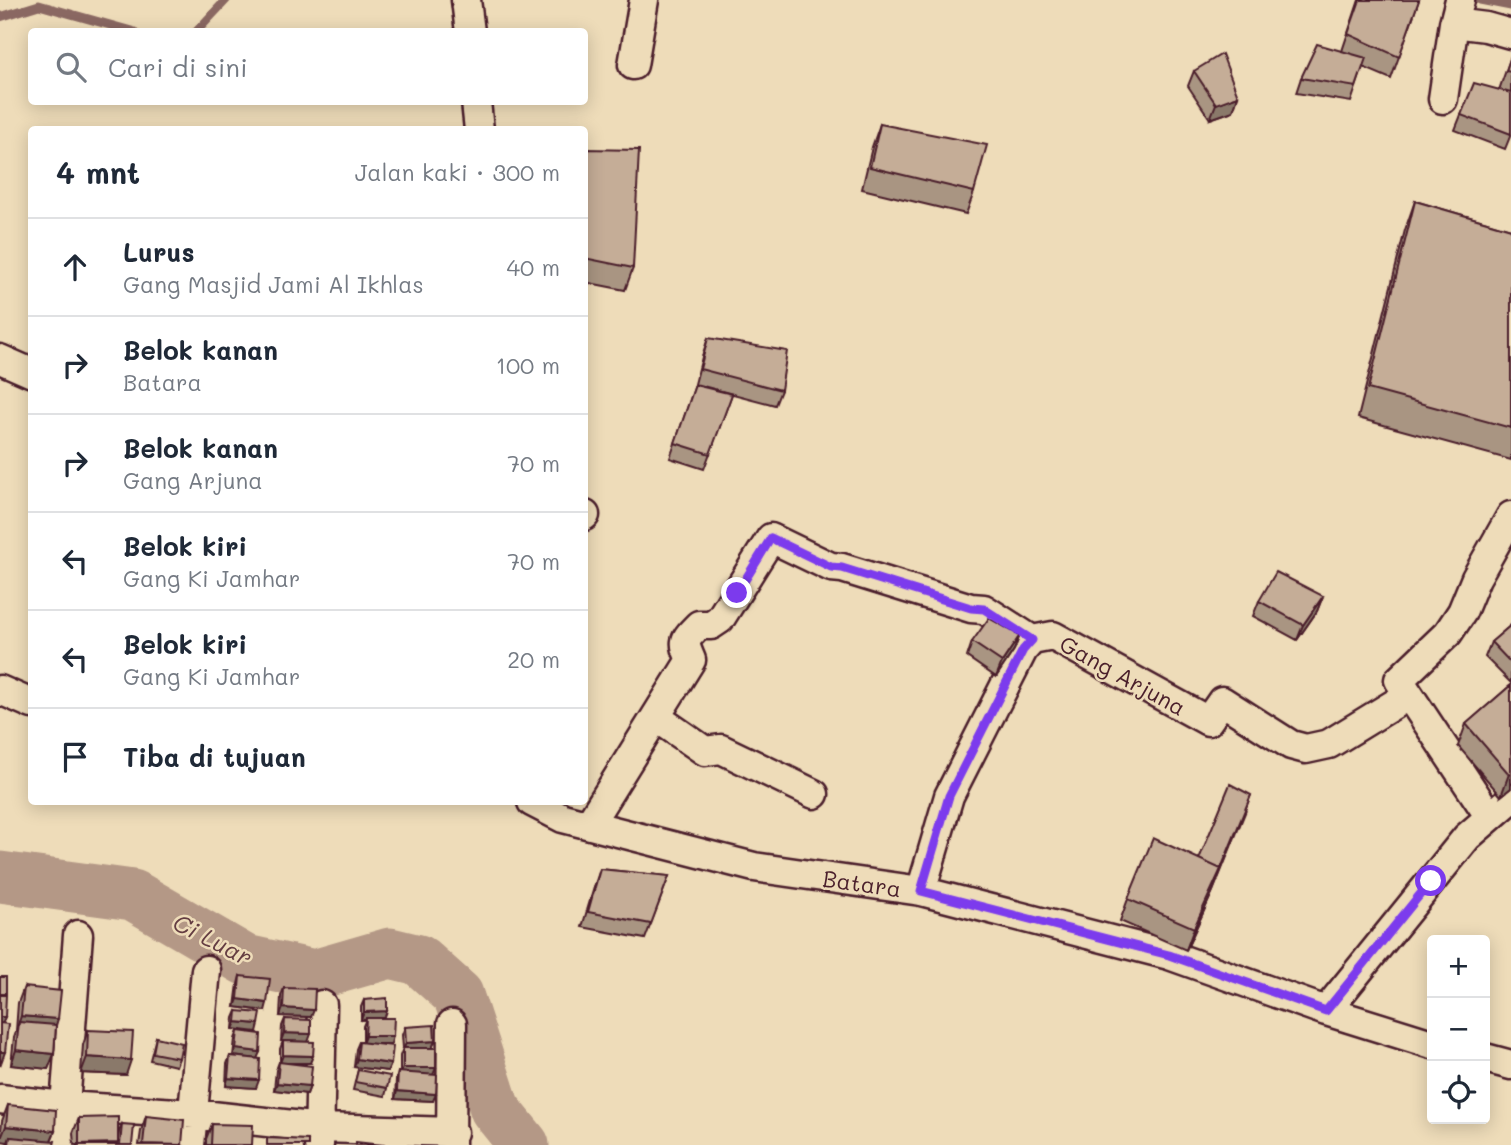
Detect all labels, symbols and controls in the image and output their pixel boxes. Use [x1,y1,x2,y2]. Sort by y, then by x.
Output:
search box [28,28,588,105]
icon: search [52,48,90,86]
text: Cari di sini [108,50,248,84]
text: 4 mnt [56,152,140,192]
text: Jalan kaki · 300 m [355,157,560,187]
text: Lurus [123,235,195,269]
icon: ahead [56,248,94,286]
text: 40 m [507,252,560,282]
text: Gang Masjid Jami Al Ikhlas [123,269,424,299]
text: Belok kanan [123,333,278,367]
icon: right [56,346,94,384]
text: 100 m [496,350,560,380]
text: Batara [123,367,202,397]
text: Belok kanan [123,431,278,465]
icon: right [56,444,94,482]
text: 70 m [507,448,560,478]
text: Gang Arjuna [123,465,263,495]
text: Belok kiri [123,529,247,563]
icon: left [56,542,94,580]
text: 70 m [507,546,560,576]
text: Gang Ki Jamhar [123,563,300,593]
route end [721,577,752,608]
text: Belok kiri [123,627,247,661]
street label: Gang Arjuna [1055,628,1191,722]
icon: left [56,640,94,678]
text: 20 m [507,644,560,674]
text: Gang Ki Jamhar [123,661,300,691]
icon: arrive [56,738,94,776]
text: Tiba di tujuan [123,740,306,774]
street label: Batara [821,863,903,903]
route start [1415,865,1446,896]
water label: Ci Luar [168,906,258,972]
map controls [1427,935,1490,1124]
button: + [1427,935,1490,998]
button: − [1427,998,1490,1061]
button: locate [1427,1061,1490,1124]

